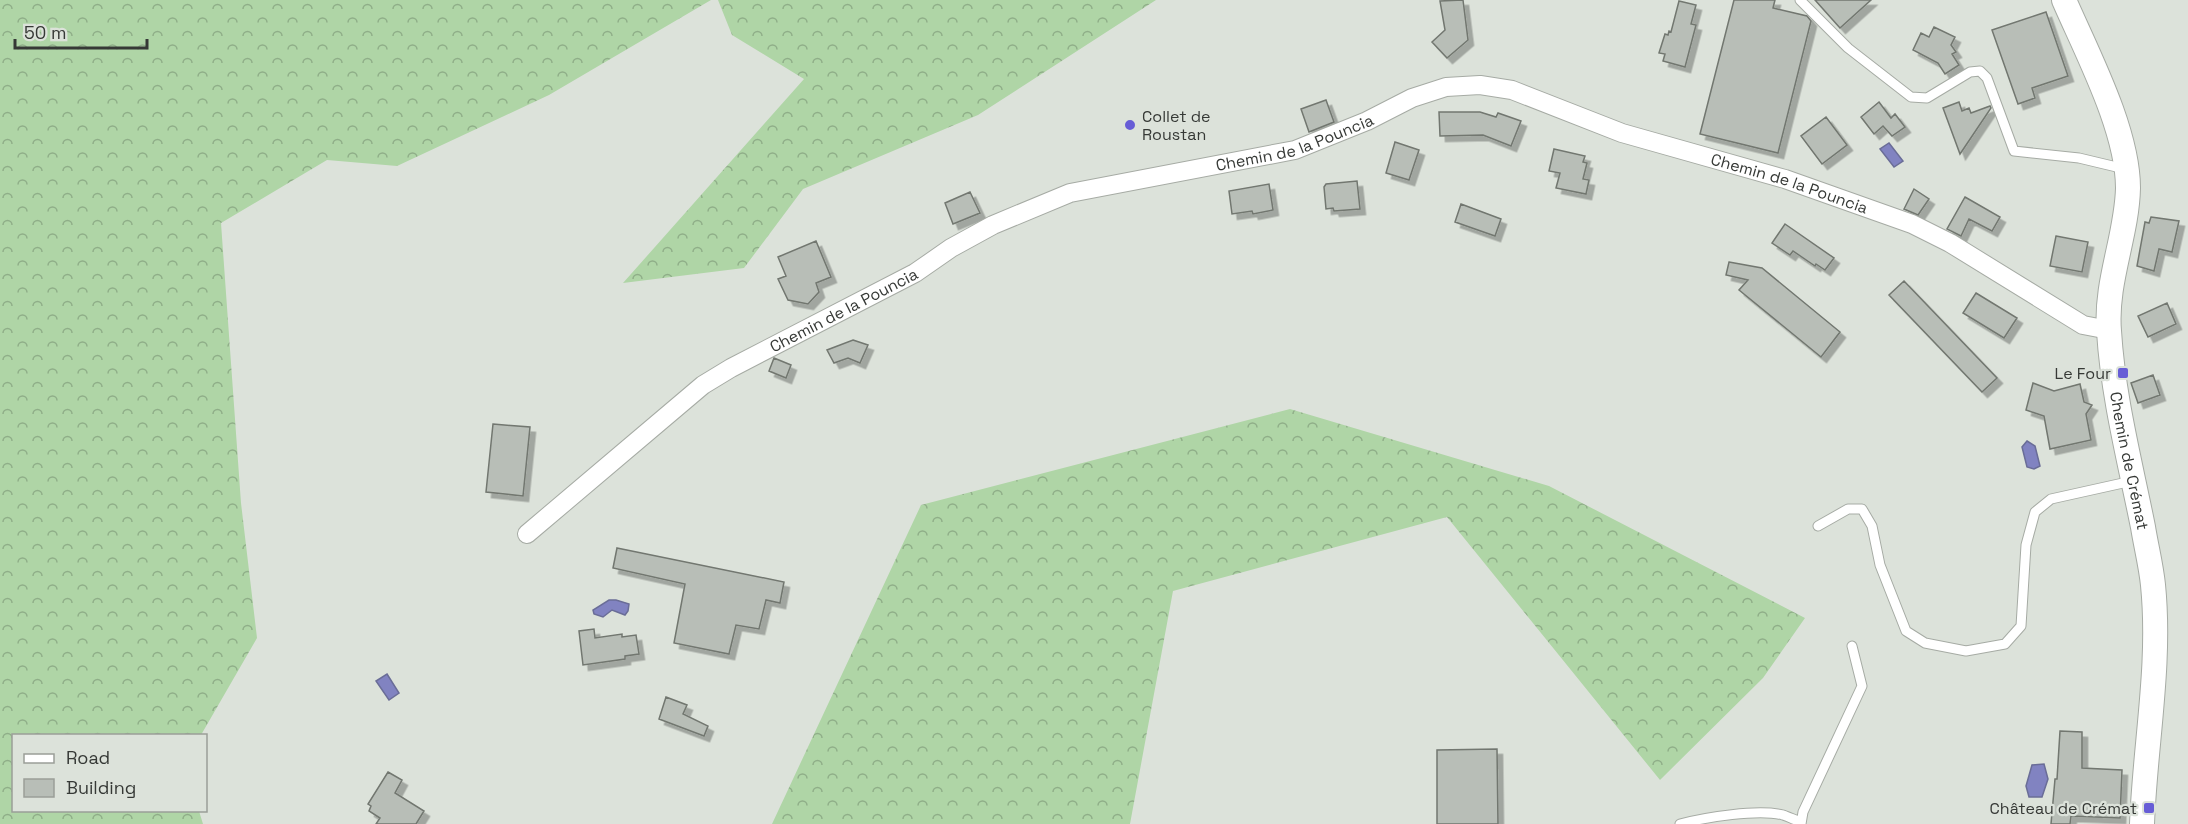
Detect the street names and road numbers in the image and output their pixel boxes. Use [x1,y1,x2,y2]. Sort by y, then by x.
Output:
street label: Chemin de la Pouncia [1214,109,1377,175]
street label: Chemin de la Pouncia [1709,148,1871,218]
street label: Chemin de la Pouncia [766,263,921,357]
street label: Chemin de Crémat [2106,390,2154,532]

